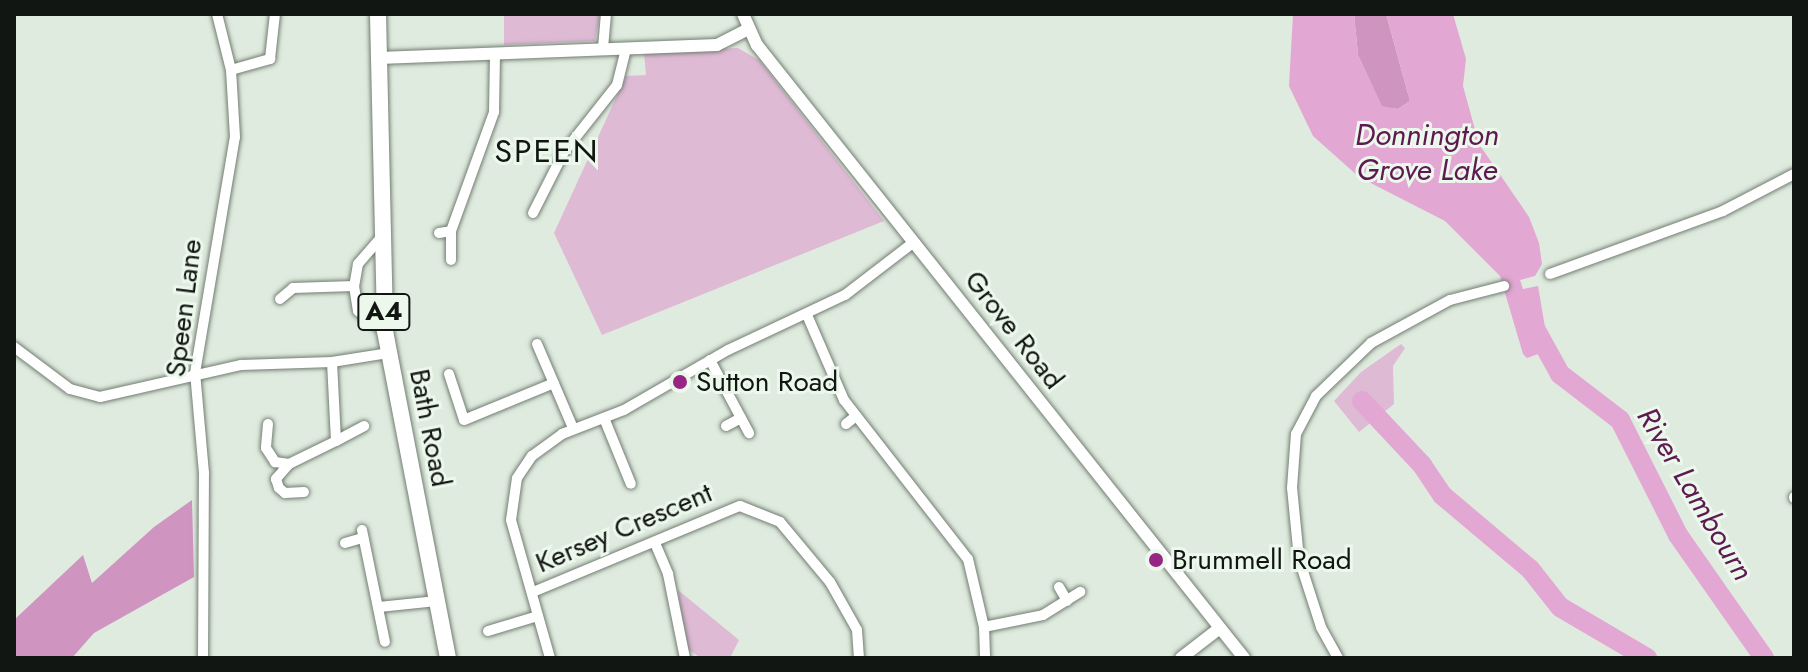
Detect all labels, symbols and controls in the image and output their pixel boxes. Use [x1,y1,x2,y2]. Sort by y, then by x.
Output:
water label: Donnington Grove Lake [1355,117,1499,188]
district label: SPEEN [494,132,600,170]
street label: Speen Lane [159,237,209,379]
street label: Grove Road [957,264,1071,396]
road number: A4 [356,290,412,334]
place label: Sutton Road [696,365,838,399]
street label: Bath Road [402,366,458,490]
marker: Sutton Road [671,373,689,391]
water label: River Lambourn [1629,401,1761,587]
street label: Kersey Crescent [531,476,717,580]
place label: Brummell Road [1172,543,1352,577]
marker: Brummell Road [1147,551,1165,569]

